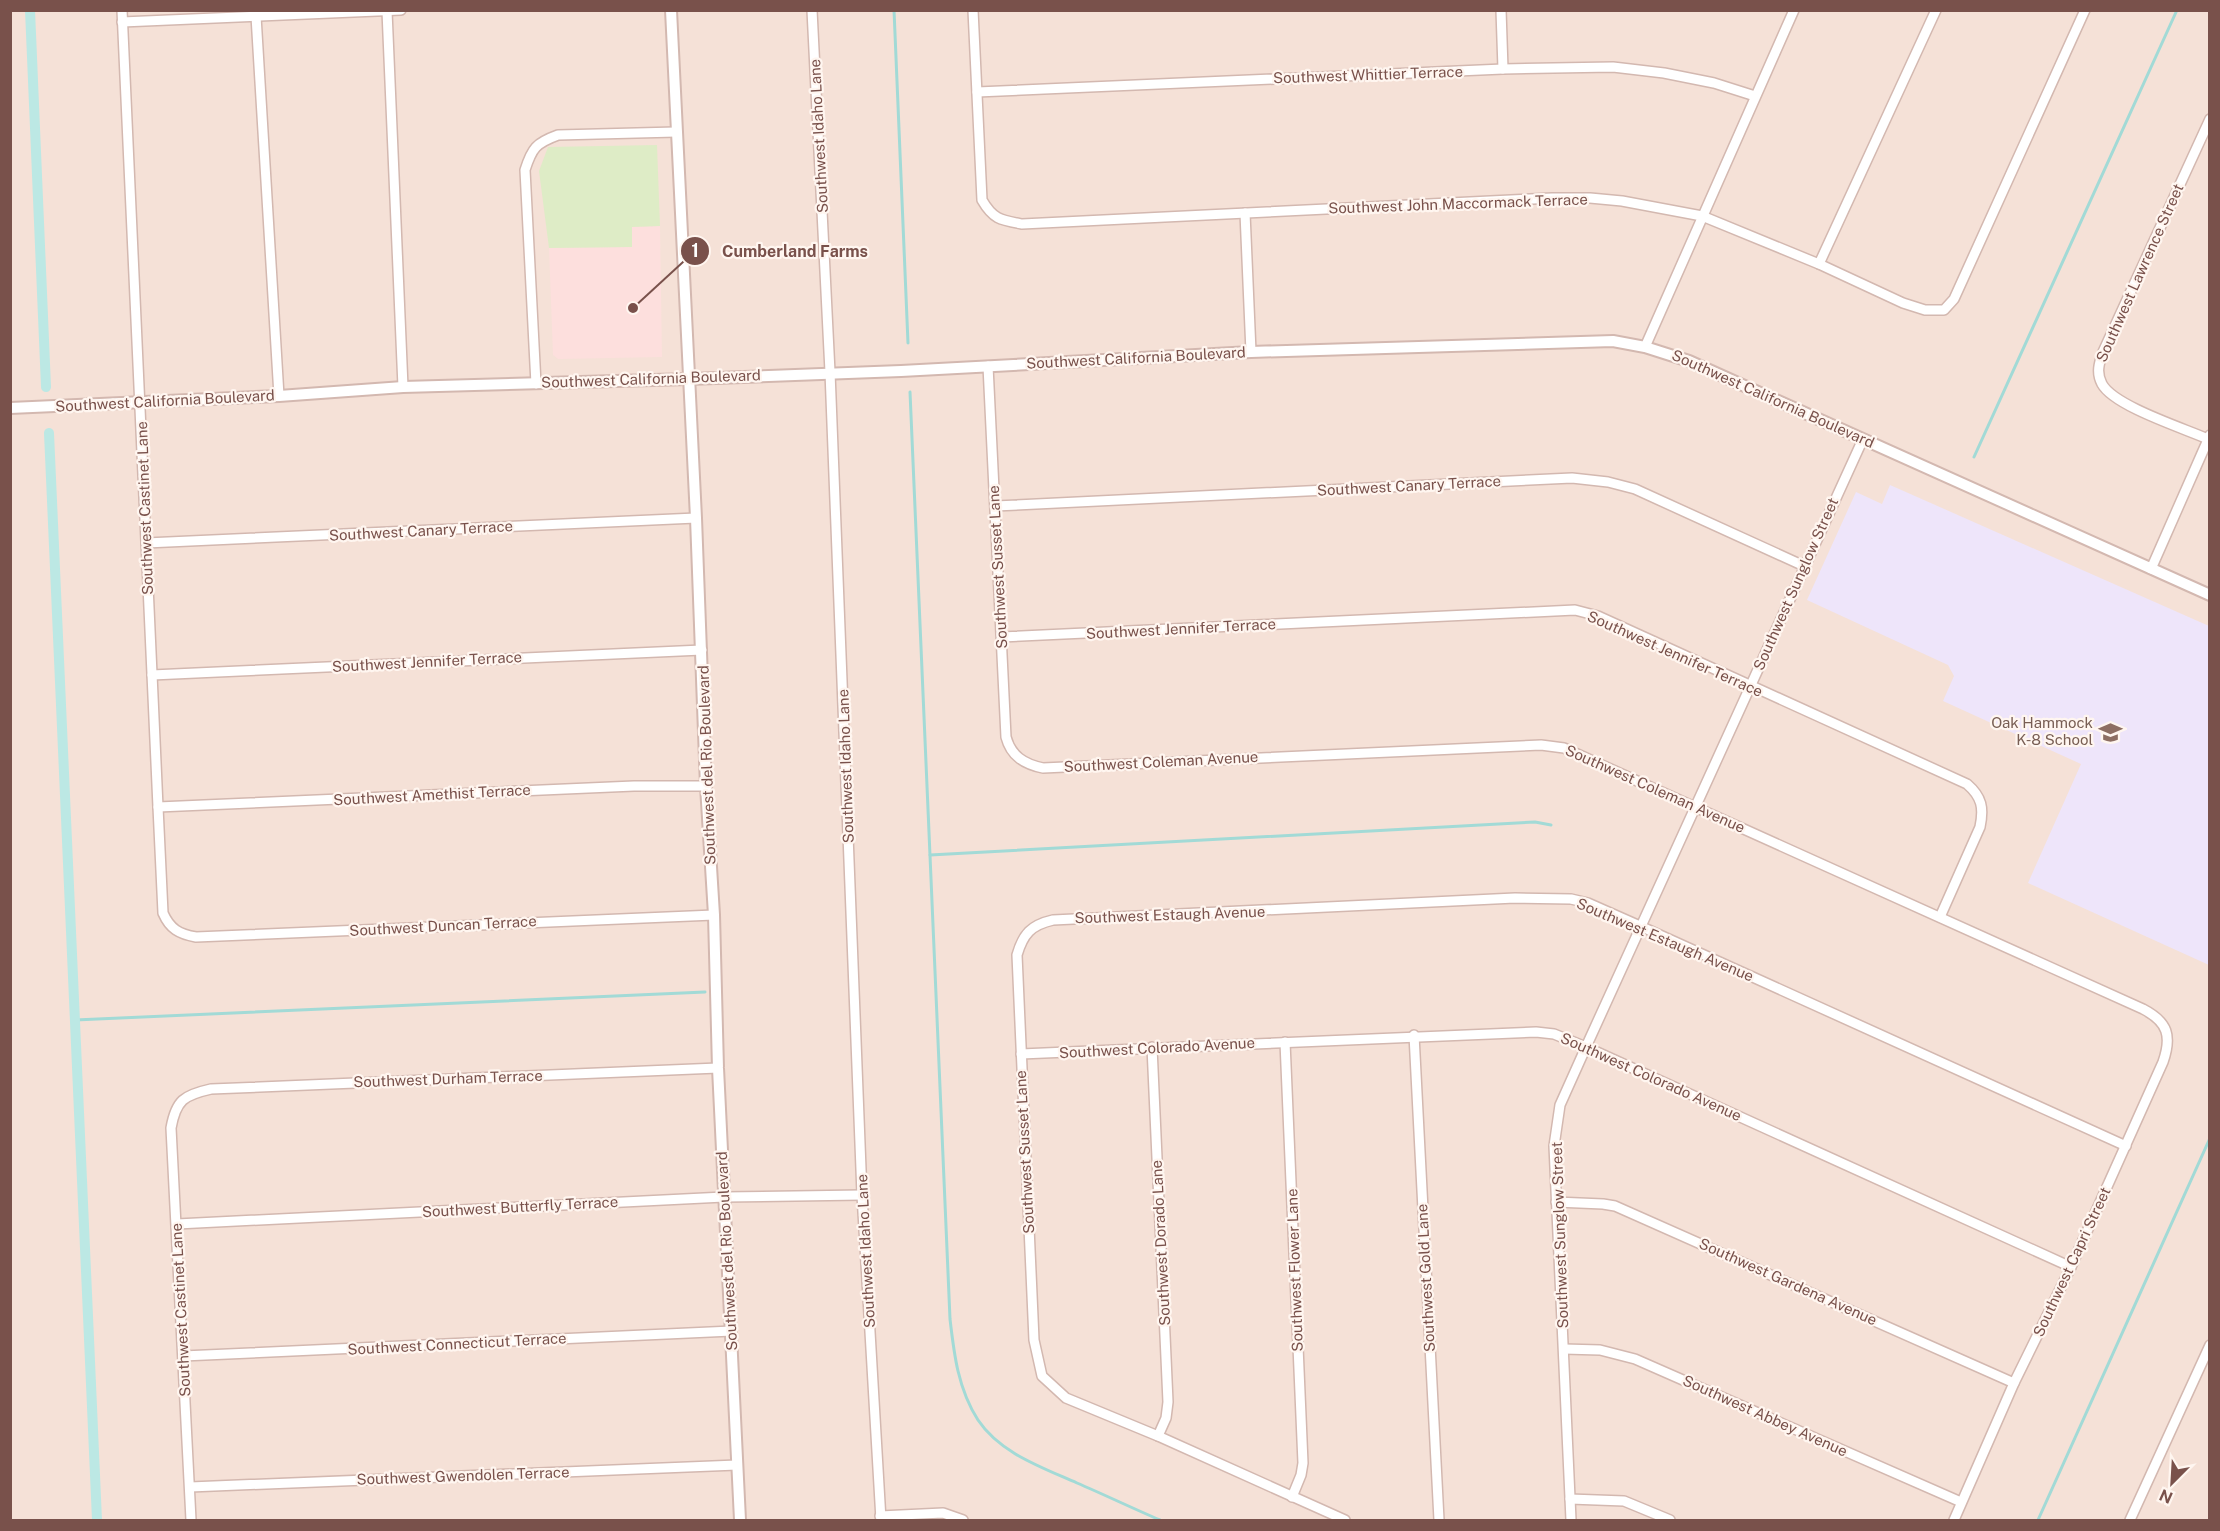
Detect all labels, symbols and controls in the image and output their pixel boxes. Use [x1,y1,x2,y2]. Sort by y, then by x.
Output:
street label: Southwest Idaho Lane [806,59,831,213]
street label: Southwest Whittier Terrace [1273,63,1463,86]
street label: Southwest Lawrence Street [2092,181,2187,365]
street label: Southwest John Maccormack Terrace [1328,190,1588,217]
callout: Cumberland Farms [680,234,880,268]
text: 1 [691,240,699,261]
text: Cumberland Farms [722,242,868,261]
street label: Southwest California Boulevard [1026,343,1246,372]
street label: Southwest California Boulevard [1669,346,1877,451]
street label: Southwest California Boulevard [541,366,761,391]
street label: Southwest California Boulevard [55,386,275,415]
street label: Southwest Castinet Lane [133,421,156,595]
street label: Southwest Canary Terrace [1317,472,1501,499]
street label: Southwest Susset Lane [985,485,1010,649]
street label: Southwest Sunglow Street [1750,495,1841,673]
street label: Southwest Canary Terrace [329,517,513,544]
street label: Southwest Jennifer Terrace [1585,607,1766,700]
street label: Southwest Jennifer Terrace [1086,615,1276,642]
street label: Southwest Jennifer Terrace [332,648,522,675]
street label: Southwest del Rio Boulevard [695,665,718,865]
street label: Southwest Idaho Lane [834,689,857,843]
place label: Oak Hammock K-8 School [1991,714,2093,748]
school or university icon: Oak Hammock K-8 School [2098,719,2124,745]
street label: Southwest Coleman Avenue [1563,741,1748,836]
street label: Southwest Coleman Avenue [1063,748,1259,775]
street label: Southwest Amethist Terrace [333,781,531,808]
street label: Southwest Estaugh Avenue [1574,894,1756,985]
street label: Southwest Estaugh Avenue [1074,903,1266,926]
street label: Southwest Duncan Terrace [349,912,537,939]
street label: Southwest Colorado Avenue [1558,1029,1744,1124]
street label: Southwest Colorado Avenue [1059,1034,1255,1061]
street label: Southwest Durham Terrace [353,1067,543,1090]
street label: Southwest Susset Lane [1012,1070,1037,1234]
street label: Southwest Sunglow Street [1548,1141,1571,1329]
street label: Southwest del Rio Boulevard [713,1151,740,1351]
street label: Southwest Dorado Lane [1148,1160,1173,1326]
street label: Southwest Idaho Lane [853,1174,878,1328]
street label: Southwest Capri Street [2029,1184,2114,1339]
street label: Southwest Flower Lane [1283,1188,1306,1352]
street label: Southwest Butterfly Terrace [421,1193,619,1220]
street label: Southwest Gold Lane [1413,1203,1438,1353]
street label: Southwest Castinet Lane [167,1223,194,1397]
street label: Southwest Gardena Avenue [1697,1235,1880,1329]
street label: Southwest Connecticut Terrace [347,1329,567,1358]
street label: Southwest Abbey Avenue [1680,1371,1850,1460]
north arrow [2142,1453,2202,1513]
street label: Southwest Gwendolen Terrace [356,1463,570,1488]
text: N [2157,1485,2176,1507]

